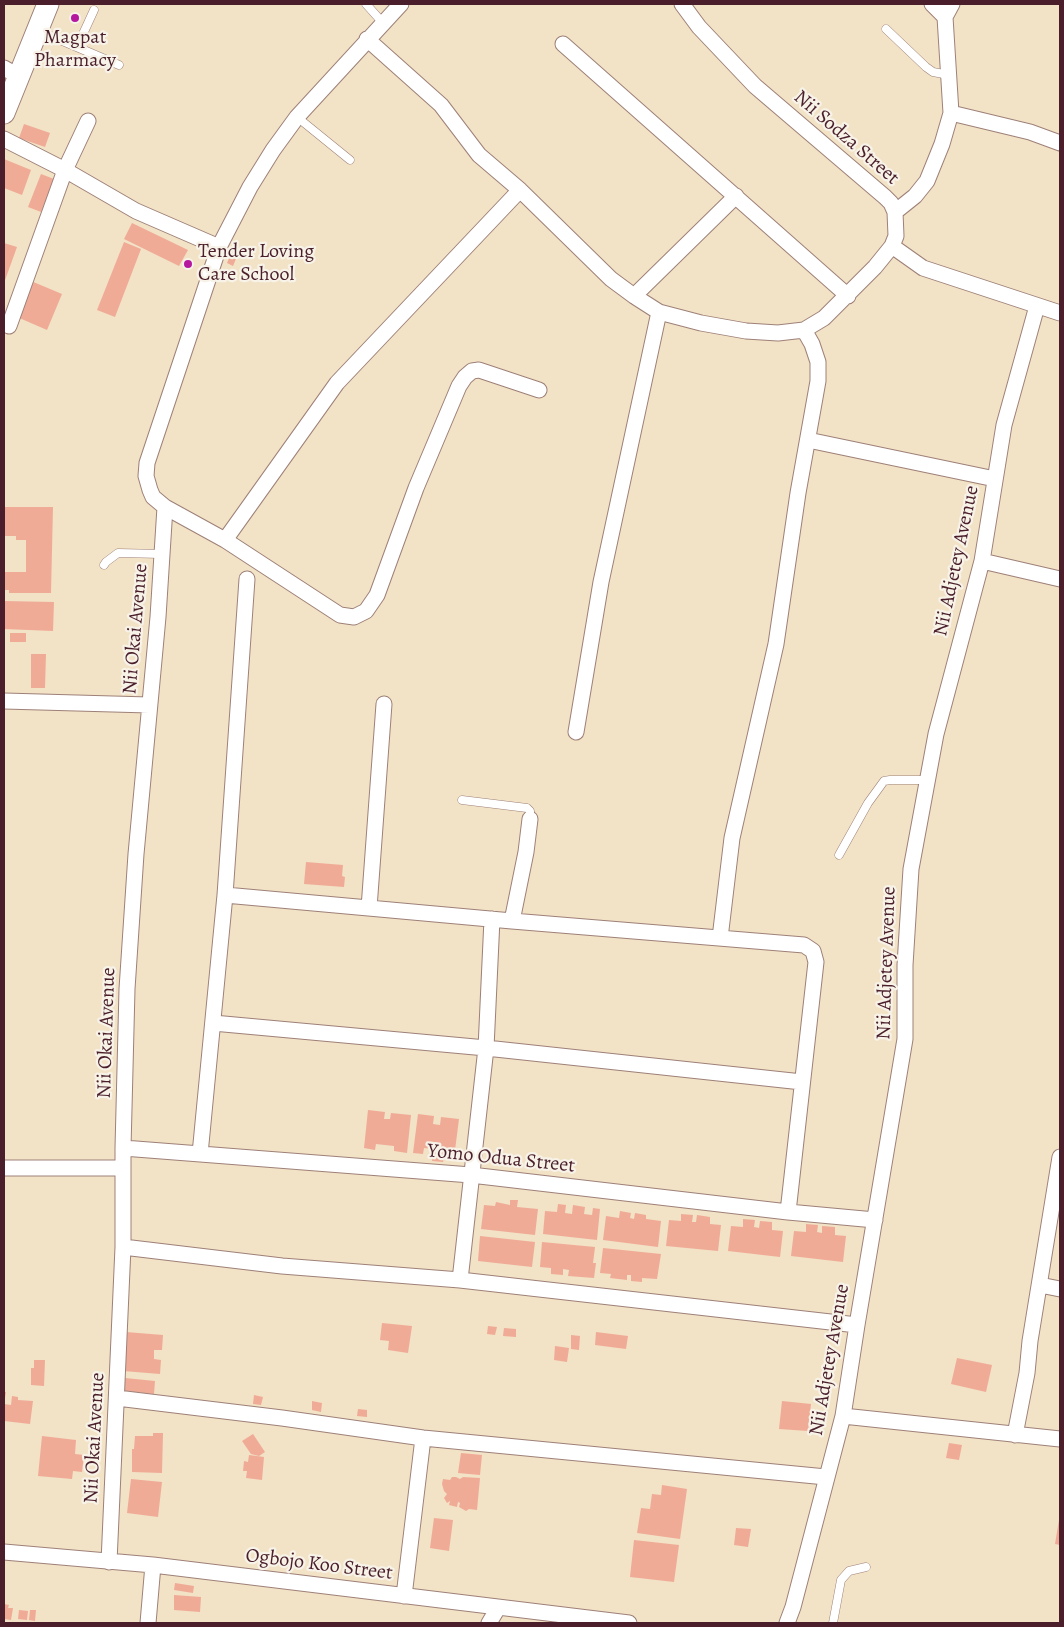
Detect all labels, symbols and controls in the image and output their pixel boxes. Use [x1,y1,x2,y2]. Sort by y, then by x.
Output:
marker: Magpat Pharmacy [69,12,81,24]
place label: Magpat Pharmacy [34,26,116,73]
street label: Nii Sodza Street [788,86,904,190]
place label: Tender Loving Care School [198,240,314,287]
marker: Tender Loving Care School [182,258,194,270]
street label: Nii Adjetey Avenue [929,483,985,639]
street label: Nii Okai Avenue [118,563,154,695]
street label: Nii Adjetey Avenue [872,886,902,1040]
street label: Nii Okai Avenue [93,967,121,1099]
street label: Yomo Odua Street [426,1139,576,1179]
street label: Nii Adjetey Avenue [805,1282,855,1438]
street label: Nii Okai Avenue [80,1372,110,1504]
street label: Ogbojo Koo Street [244,1544,394,1586]

